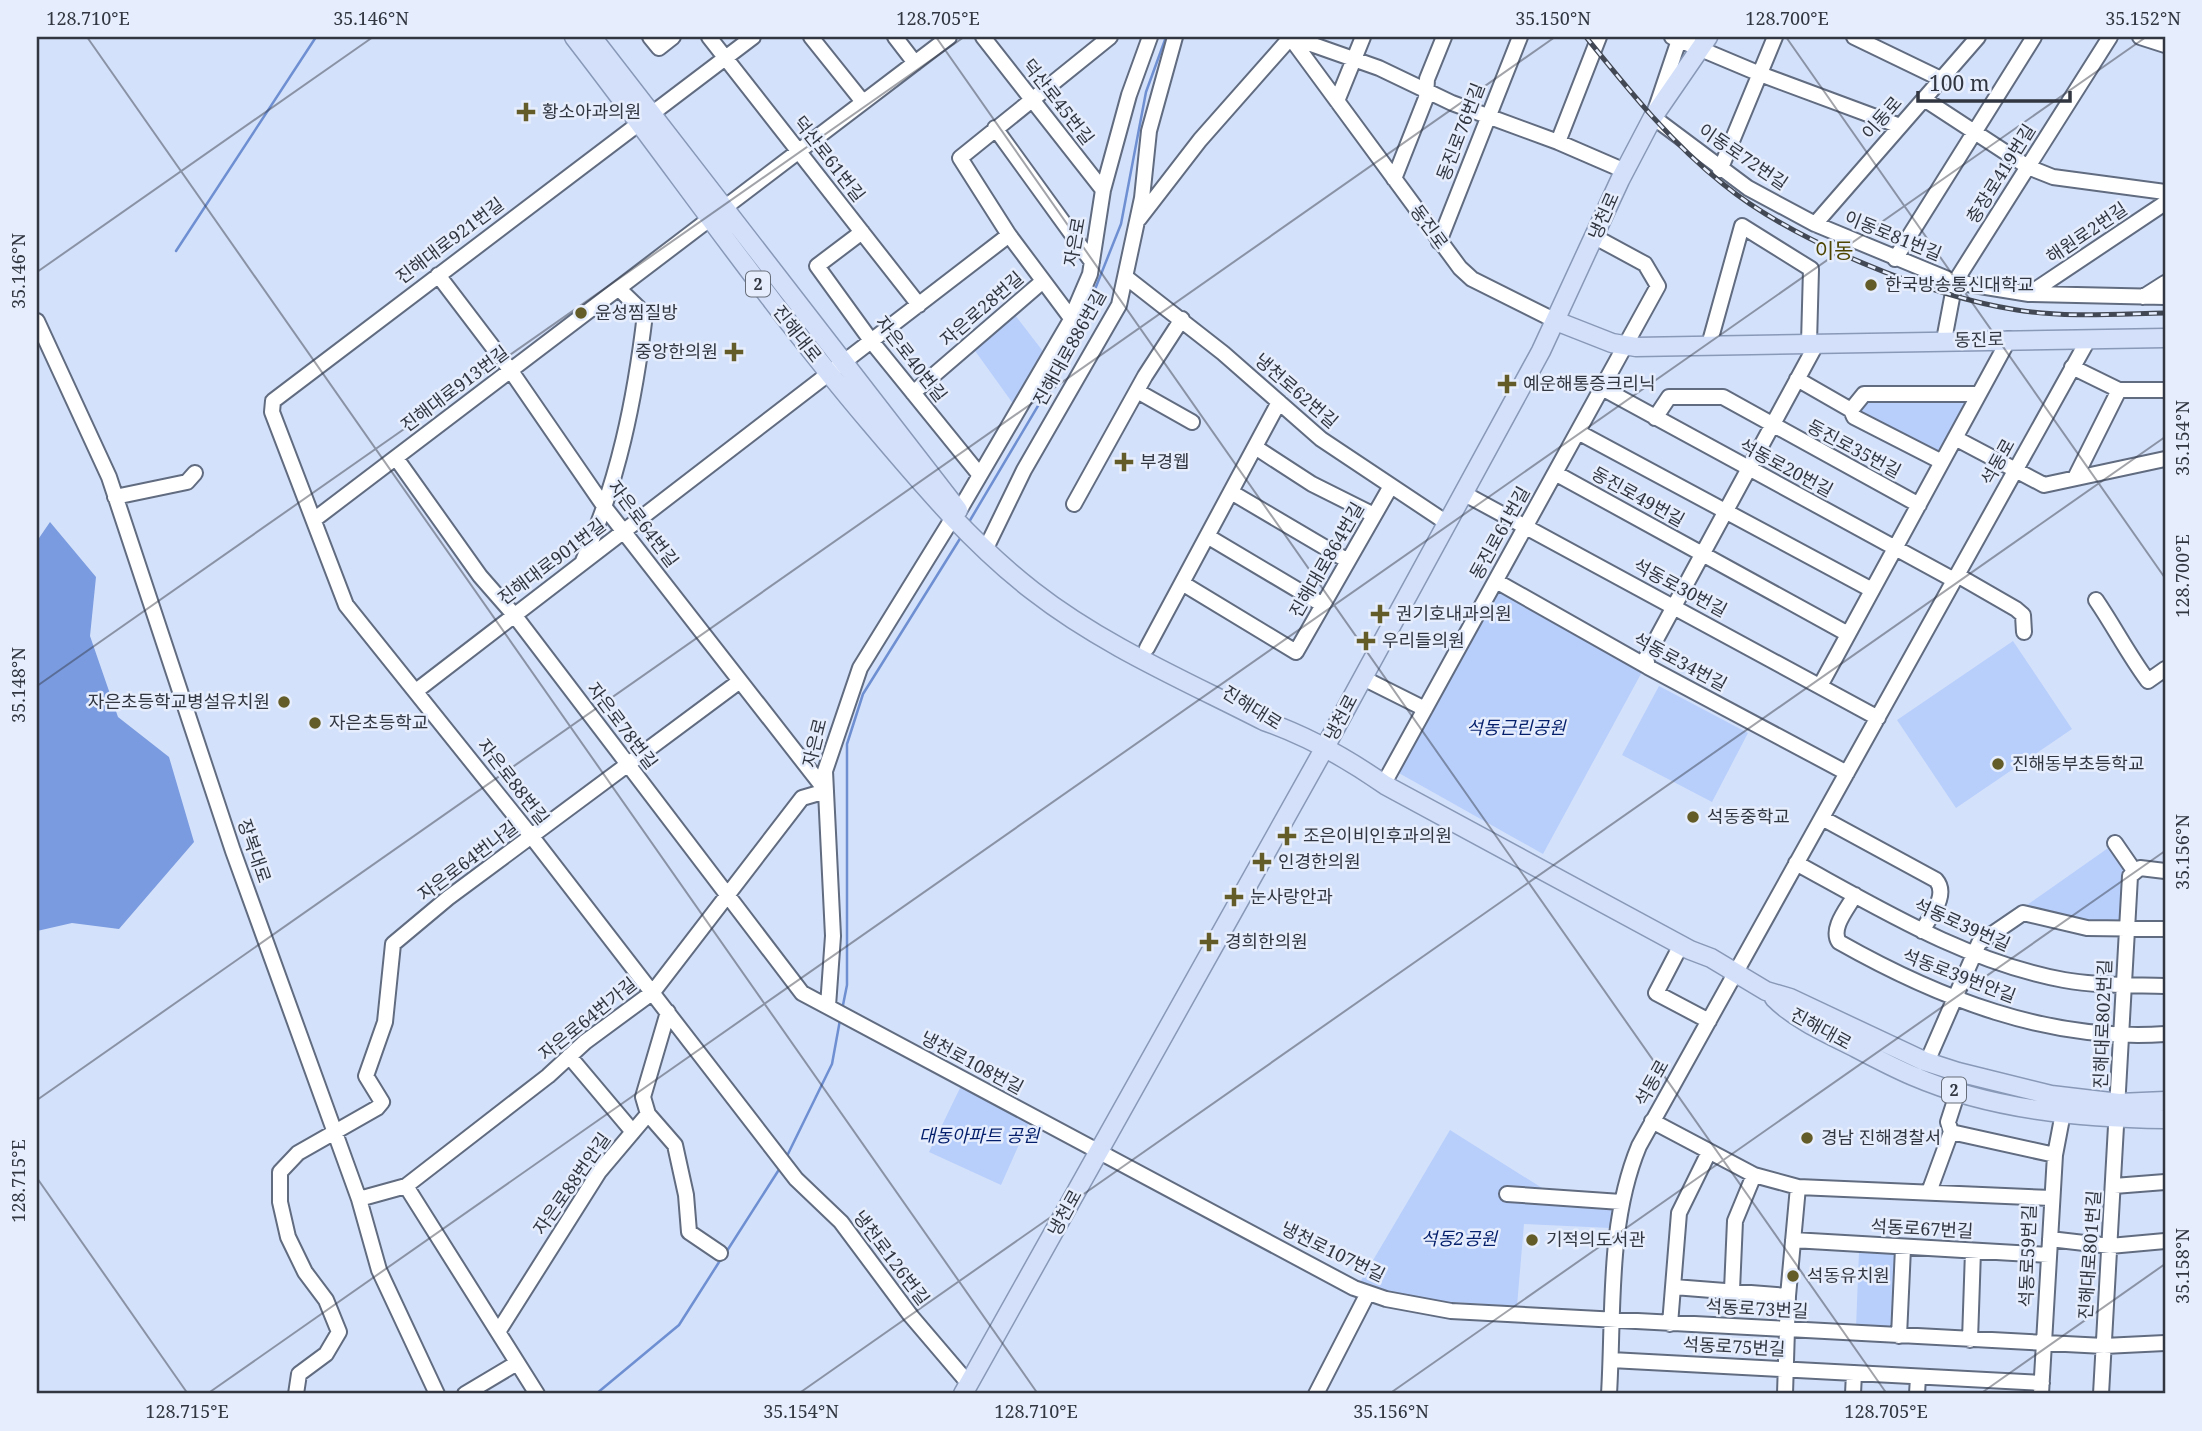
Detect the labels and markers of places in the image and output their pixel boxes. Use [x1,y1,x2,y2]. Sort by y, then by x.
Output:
place label: 황소아과의원 [542,99,641,123]
marker: 황소아과의원 [516,102,536,122]
place label: 한국방송통신대학교 [1885,272,2034,296]
marker: 한국방송통신대학교 [1863,277,1879,293]
place label: 윤성찜질방 [595,300,678,324]
marker: 윤성찜질방 [573,305,589,321]
place label: 중앙한의원 [635,339,718,363]
marker: 중앙한의원 [724,342,744,362]
place label: 예운해통증크리닉 [1523,371,1655,395]
marker: 예운해통증크리닉 [1497,374,1517,394]
place label: 부경웹 [1140,449,1190,473]
marker: 부경웹 [1114,452,1134,472]
place label: 권기호내과의원 [1396,601,1512,625]
marker: 권기호내과의원 [1370,604,1390,624]
place label: 우리들의원 [1382,628,1465,652]
marker: 우리들의원 [1356,631,1376,651]
place label: 자은초등학교병설유치원 [88,689,270,713]
marker: 자은초등학교병설유치원 [276,694,292,710]
place label: 자은초등학교 [329,710,428,734]
marker: 자은초등학교 [307,715,323,731]
place label: 진해동부초등학교 [2012,751,2144,775]
marker: 진해동부초등학교 [1990,756,2006,772]
place label: 석동중학교 [1707,804,1790,828]
marker: 석동중학교 [1685,809,1701,825]
place label: 조은이비인후과의원 [1303,823,1452,847]
marker: 조은이비인후과의원 [1277,826,1297,846]
place label: 인경한의원 [1278,849,1361,873]
marker: 인경한의원 [1252,852,1272,872]
place label: 눈사랑안과 [1250,884,1333,908]
marker: 눈사랑안과 [1224,887,1244,907]
place label: 경희한의원 [1225,929,1308,953]
marker: 경희한의원 [1199,932,1219,952]
place label: 경남 진해경찰서 [1821,1125,1942,1149]
marker: 경남 진해경찰서 [1799,1130,1815,1146]
place label: 기적의도서관 [1546,1227,1646,1251]
marker: 기적의도서관 [1524,1232,1540,1248]
place label: 석동유치원 [1807,1263,1890,1287]
marker: 석동유치원 [1785,1268,1801,1284]

